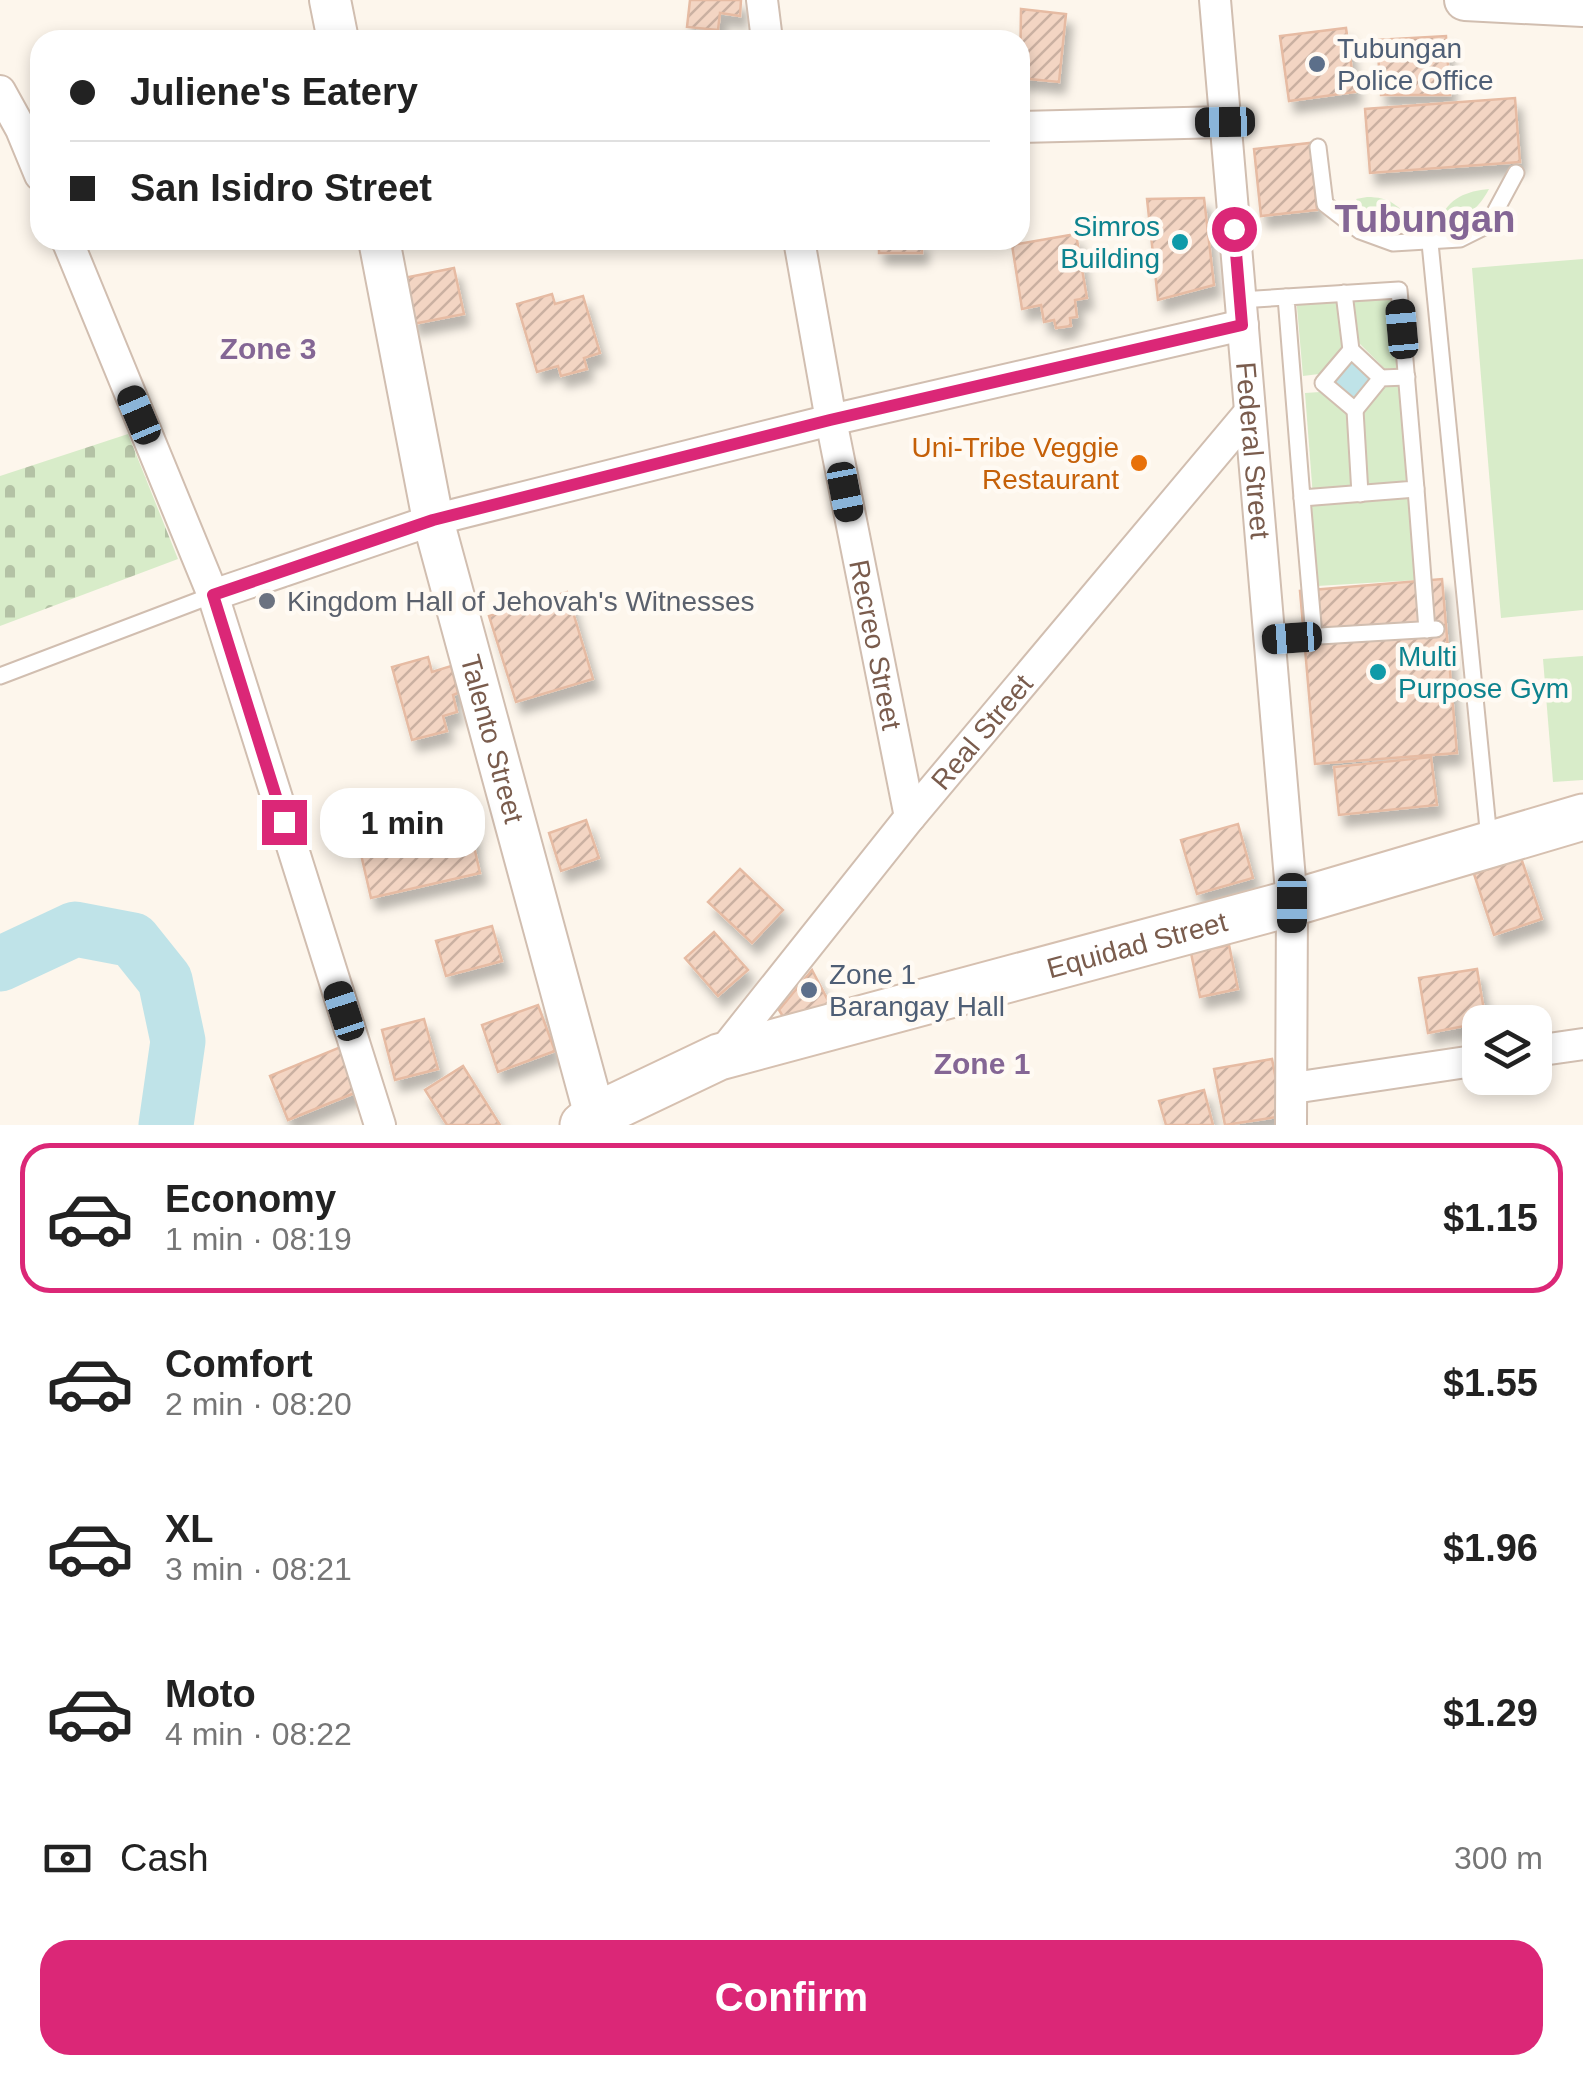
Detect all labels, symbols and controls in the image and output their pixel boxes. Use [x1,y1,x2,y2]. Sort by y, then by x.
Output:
place label: Tubungan Police Office [1337,33,1494,96]
marker: Tubungan Police Office [1306,53,1328,75]
text: Juliene's Eatery [130,71,418,113]
car [1195,106,1255,138]
text: San Isidro Street [130,167,432,209]
district label: Tubungan [1335,198,1515,240]
route start [1212,207,1257,252]
place label: Simros Building [1060,211,1160,274]
marker: Simros Building [1169,231,1191,253]
car [1384,298,1420,360]
district label: Zone 3 [220,332,316,365]
street label: Federal Street [1230,361,1276,540]
car [113,382,165,448]
place label: Uni-Tribe Veggie Restaurant [911,432,1119,495]
marker: Uni-Tribe Veggie Restaurant [1128,452,1150,474]
car [825,460,865,524]
street label: Recreo Street [843,557,907,733]
place label: Kingdom Hall of Jehovah's Witnesses [287,586,755,617]
marker: Kingdom Hall of Jehovah's Witnesses [256,590,278,612]
car [1261,621,1323,655]
place label: Multi Purpose Gym [1398,641,1569,704]
street label: Talento Street [454,652,530,827]
marker: Multi Purpose Gym [1367,661,1389,683]
street label: Real Street [925,668,1039,796]
callout: 1 min [319,787,484,857]
route end [262,800,307,845]
text: 1 min [361,805,444,841]
car [1277,873,1307,933]
street label: Equidad Street [1043,906,1231,984]
place label: Zone 1 Barangay Hall [829,959,1005,1022]
car [320,978,368,1044]
marker: Zone 1 Barangay Hall [798,979,820,1001]
map controls [1462,1005,1552,1095]
button: layers [1462,1005,1552,1095]
district label: Zone 1 [934,1047,1030,1080]
icon: car [45,1173,135,1263]
text: Economy [165,1178,336,1220]
text: $1.15 [1443,1197,1538,1239]
text: 1 min · 08:19 [165,1221,352,1257]
icon: car [45,1338,135,1428]
text: Comfort [165,1343,313,1385]
text: $1.55 [1443,1362,1538,1404]
text: 2 min · 08:20 [165,1386,352,1422]
icon: car [45,1503,135,1593]
text: XL [165,1508,214,1550]
text: $1.96 [1443,1527,1538,1569]
text: 3 min · 08:21 [165,1551,352,1587]
icon: car [45,1668,135,1758]
text: Moto [165,1673,256,1715]
text: $1.29 [1443,1692,1538,1734]
text: 4 min · 08:22 [165,1716,352,1752]
icon: cash [40,1831,95,1886]
text: Cash [120,1837,209,1879]
text: 300 m [1454,1840,1543,1876]
button: Confirm [40,1940,1543,2055]

